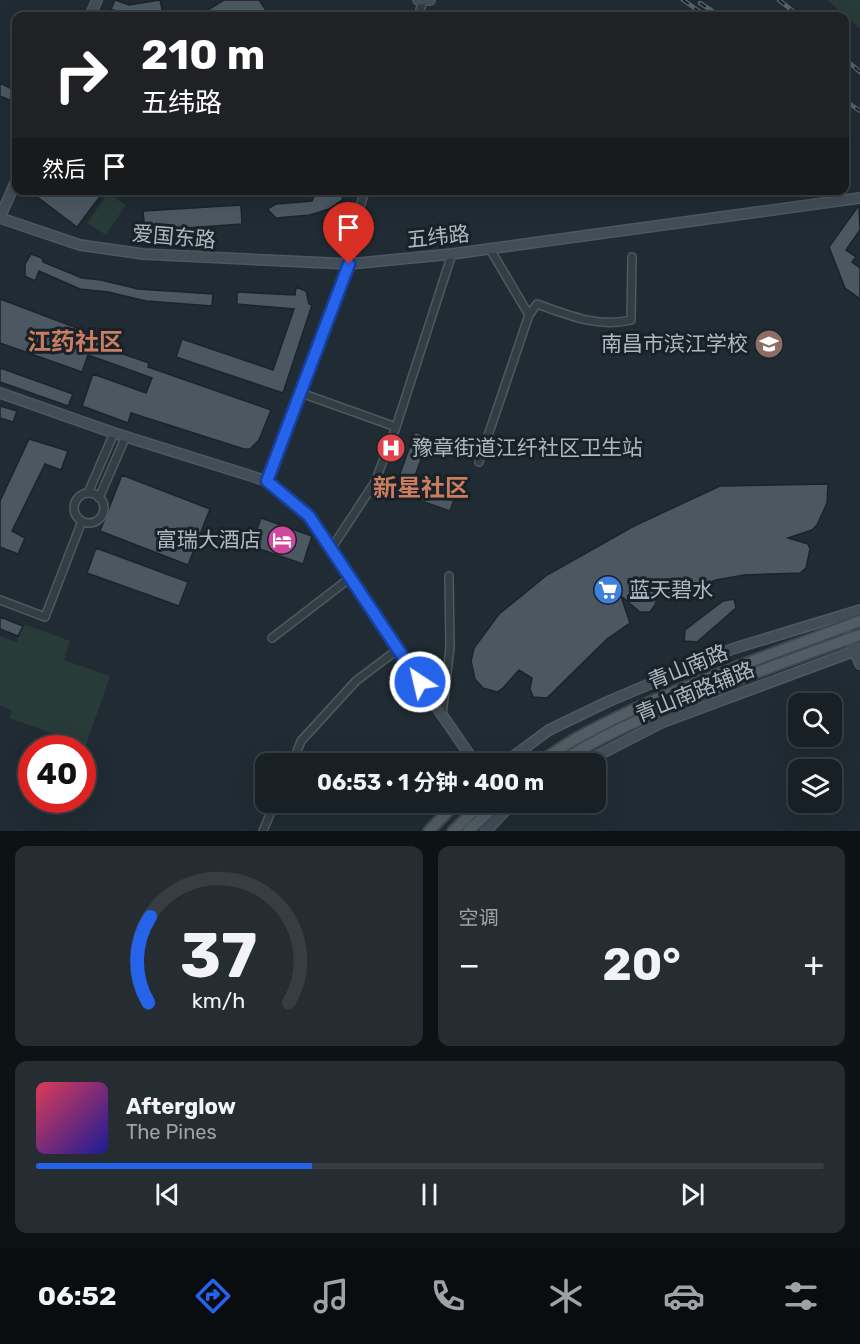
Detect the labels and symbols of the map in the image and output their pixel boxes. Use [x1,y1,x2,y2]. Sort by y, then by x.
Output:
pin [323,202,374,264]
street label: 爱国东路 [131,220,217,253]
street label: 五纬路 [405,221,471,252]
district label: 江药社区 [27,328,123,356]
school or university icon: 南昌市滨江学校 [753,328,785,360]
place label: 南昌市滨江学校 [601,331,748,356]
hospital icon: 豫章街道江纤社区卫生站 [375,432,407,464]
place label: 豫章街道江纤社区卫生站 [412,435,643,460]
district label: 新星社区 [373,474,469,502]
hotel icon: 富瑞大酒店 [266,524,298,556]
place label: 富瑞大酒店 [156,527,261,552]
supermarket icon: 蓝天碧水 [592,574,624,606]
place label: 蓝天碧水 [629,577,713,602]
street label: 青山南路 [644,639,731,694]
position arrow [388,650,452,714]
street label: 青山南路辅路 [632,656,758,727]
speed limit sign: 40 [18,735,96,813]

